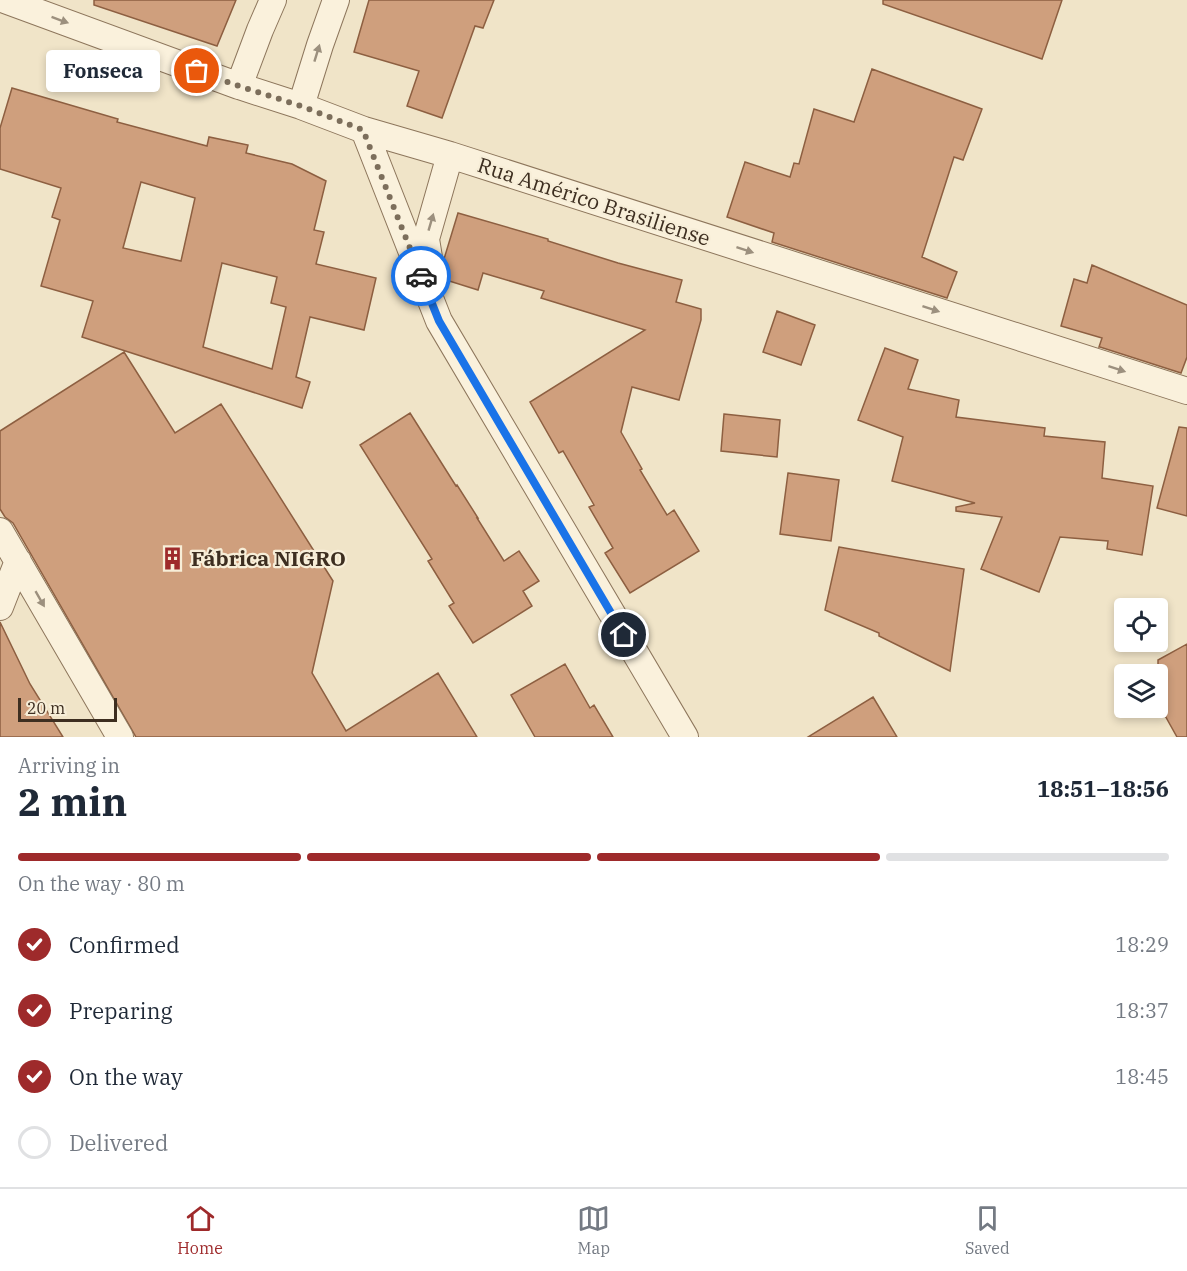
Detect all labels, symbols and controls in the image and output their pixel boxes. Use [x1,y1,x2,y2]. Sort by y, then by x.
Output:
one-way arrow [51,16,69,26]
one-way arrow [313,44,323,62]
pin [171,45,222,96]
callout: Fonseca [47,50,161,92]
icon: bag [180,54,213,87]
text: Fonseca [63,57,143,84]
street label: Rua Américo Brasiliense [474,150,714,252]
one-way arrow [427,213,436,231]
one-way arrow [736,245,754,255]
courier [391,246,451,306]
icon: car [405,260,438,293]
one-way arrow [922,305,940,314]
one-way arrow [1108,364,1126,374]
place label: Fábrica NIGRO [191,544,346,572]
building icon: Fábrica NIGRO [160,545,186,571]
one-way arrow [35,591,46,607]
map controls [1114,598,1168,718]
button: locate [1114,598,1168,652]
pin [598,609,649,660]
icon: home [607,618,640,651]
button: layers [1114,664,1168,718]
scale bar [18,695,117,722]
text: 20 m [27,698,65,718]
text: Arriving in [18,752,120,779]
text: 18:51–18:56 [1037,774,1169,803]
text: 2 min [18,776,127,827]
text: On the way · 80 m [18,870,185,897]
icon: check [18,928,51,961]
text: Confirmed [69,930,180,959]
text: 18:29 [1115,931,1169,958]
icon: check [18,994,51,1027]
text: Preparing [69,996,173,1025]
text: 18:37 [1115,997,1169,1024]
icon: check [18,1060,51,1093]
text: On the way [69,1062,183,1091]
text: 18:45 [1115,1063,1169,1090]
text: Delivered [69,1128,168,1157]
tab: Home [177,1202,223,1258]
tab: Map [577,1202,610,1258]
tab: Saved [965,1202,1010,1258]

